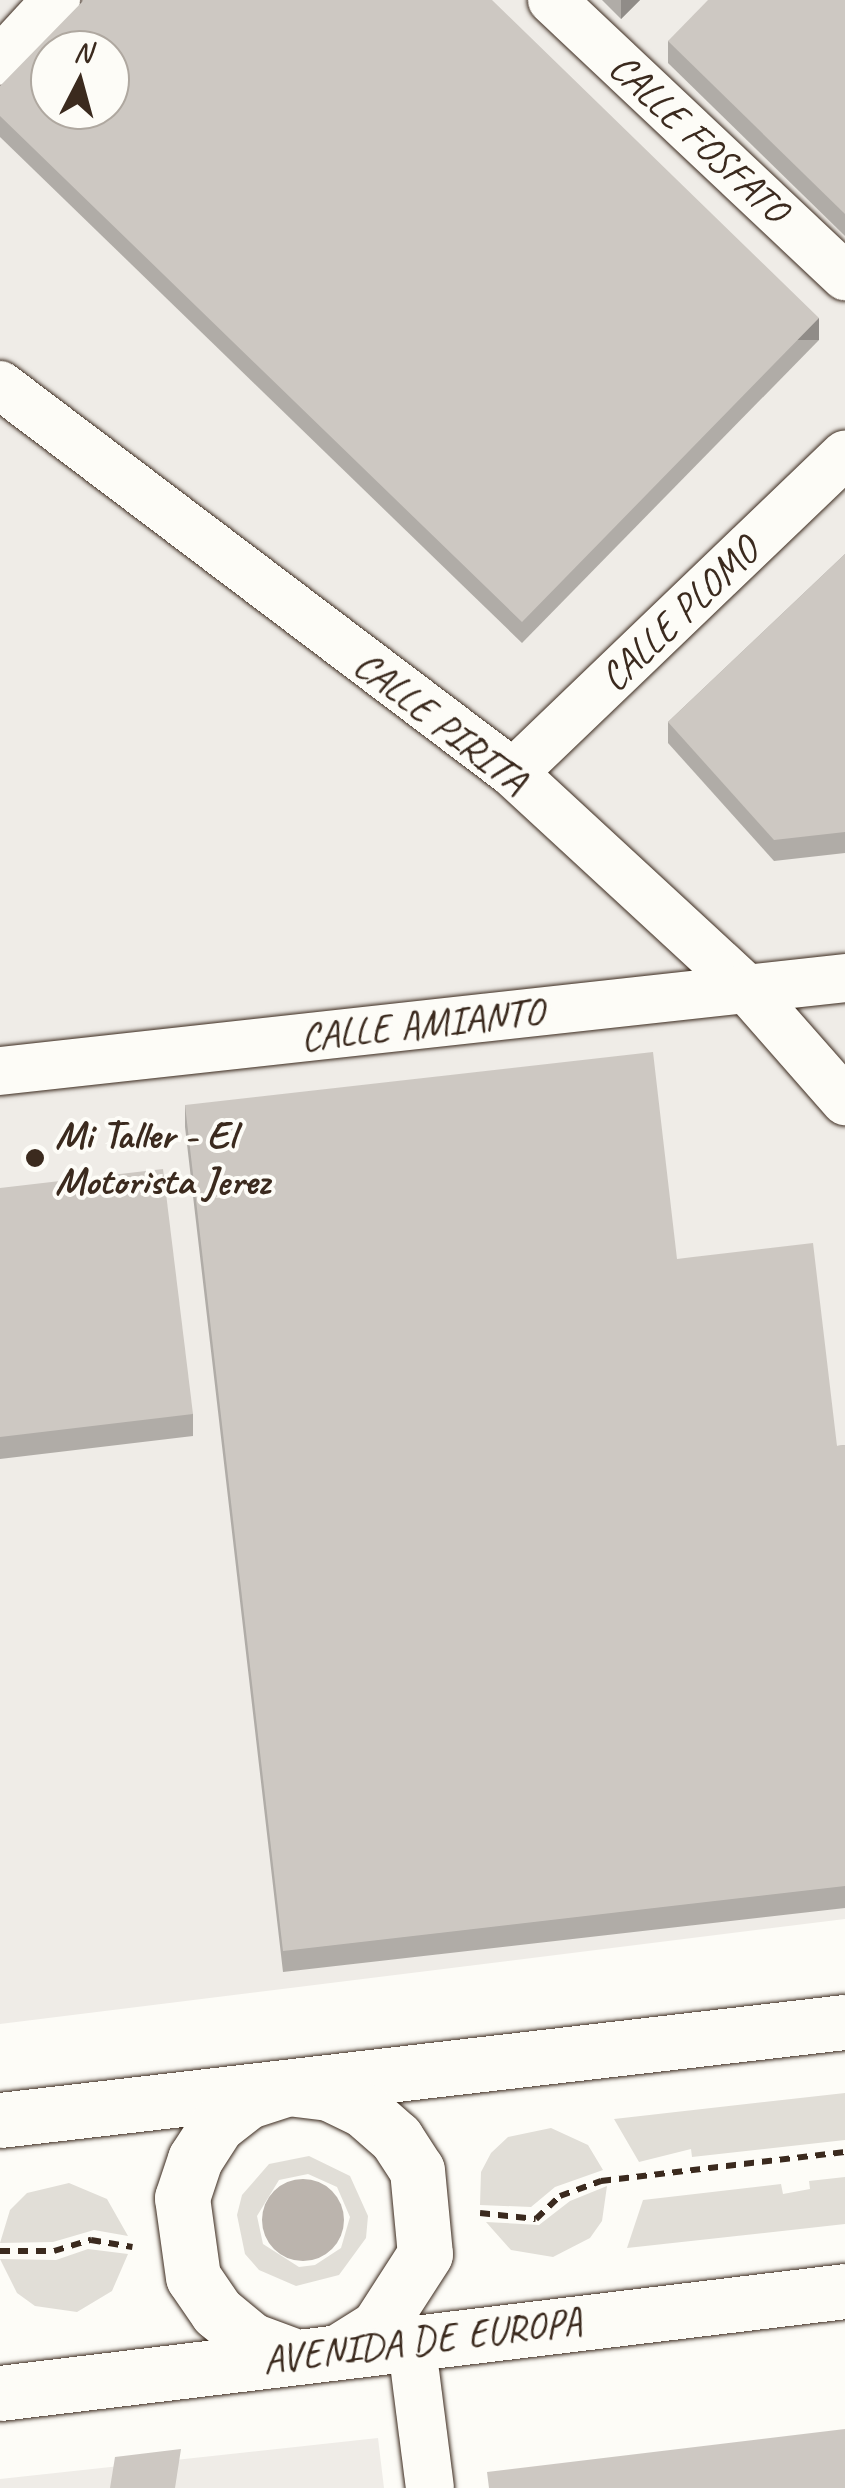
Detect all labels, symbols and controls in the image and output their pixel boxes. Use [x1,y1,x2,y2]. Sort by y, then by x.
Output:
north arrow [30,30,130,130]
text: N [73,33,93,70]
street label: CALLE FOSFATO [599,42,799,234]
street label: CALLE PLOMO [590,527,768,701]
street label: CALLE PIRITA [345,639,537,805]
street label: CALLE AMIANTO [298,987,546,1061]
place label: Mi Taller - El Motorista Jerez [55,1111,269,1205]
marker: Mi Taller - El Motorista Jerez [24,1147,46,1169]
street label: AVENIDA DE EUROPA [259,2297,585,2383]

